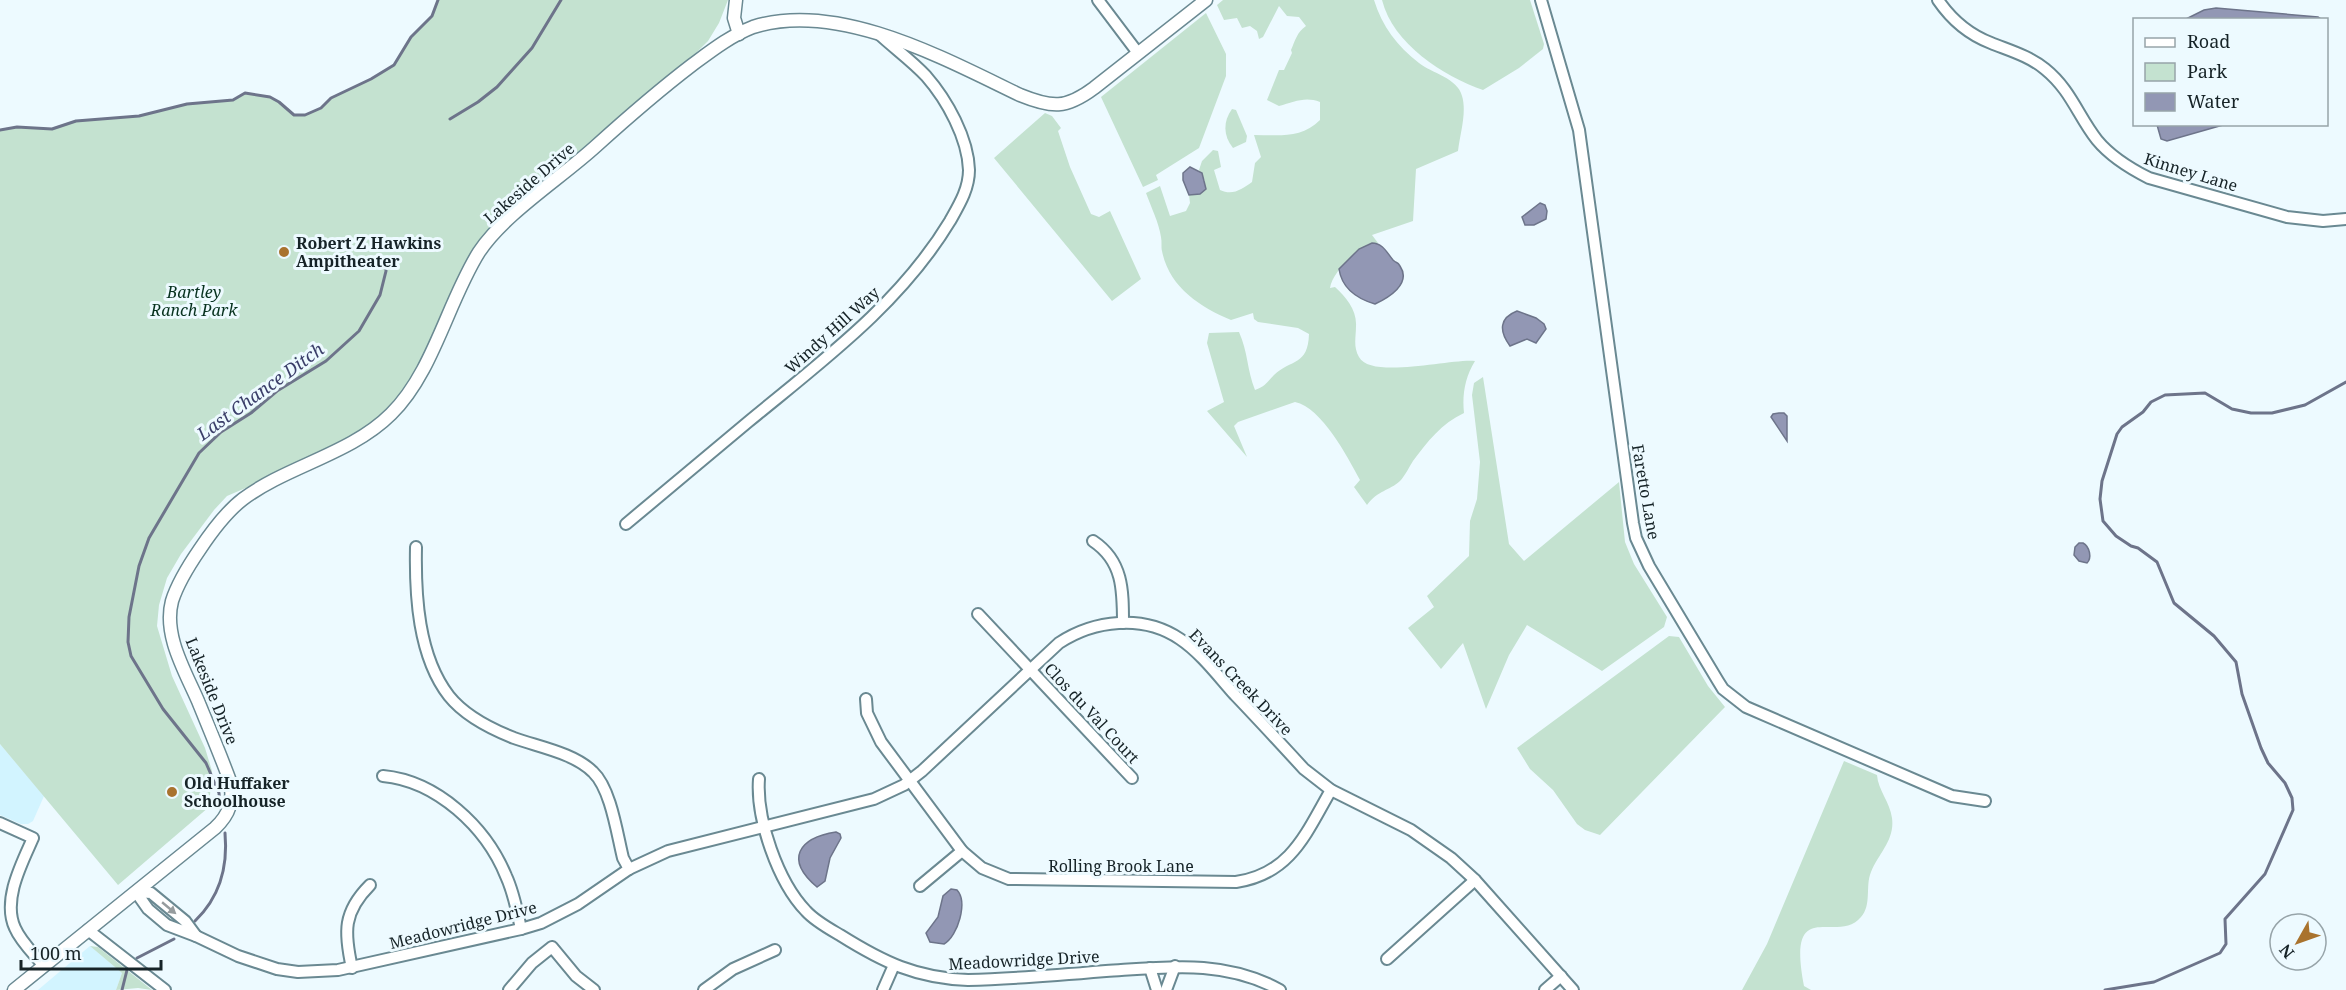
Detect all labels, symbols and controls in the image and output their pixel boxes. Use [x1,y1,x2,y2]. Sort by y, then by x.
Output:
legend [2133,18,2328,126]
text: Road [2187,29,2230,53]
text: Park [2187,59,2227,83]
text: Water [2187,89,2240,113]
street label: Lakeside Drive [479,137,579,229]
street label: Kinney Lane [2142,147,2240,197]
place label: Robert Z Hawkins Ampitheater [296,232,441,272]
marker: Robert Z Hawkins Ampitheater [277,245,291,259]
park label: Bartley Ranch Park [150,281,238,321]
street label: Windy Hill Way [780,281,885,378]
water label: Last Chance Ditch [191,337,329,446]
street label: Faretto Lane [1627,443,1665,541]
street label: Evans Creek Drive [1184,624,1298,740]
street label: Lakeside Drive [181,634,243,748]
street label: Clos du Val Court [1040,658,1145,768]
place label: Old Huffaker Schoolhouse [184,772,290,812]
marker: Old Huffaker Schoolhouse [165,785,179,799]
street label: Rolling Brook Lane [1048,855,1194,877]
street label: Meadowridge Drive [387,896,539,954]
one-way arrow [161,901,176,914]
north arrow [2268,912,2328,972]
scale bar [21,933,160,971]
text: N [2274,939,2299,964]
text: 100 m [30,941,82,965]
street label: Meadowridge Drive [948,945,1100,975]

